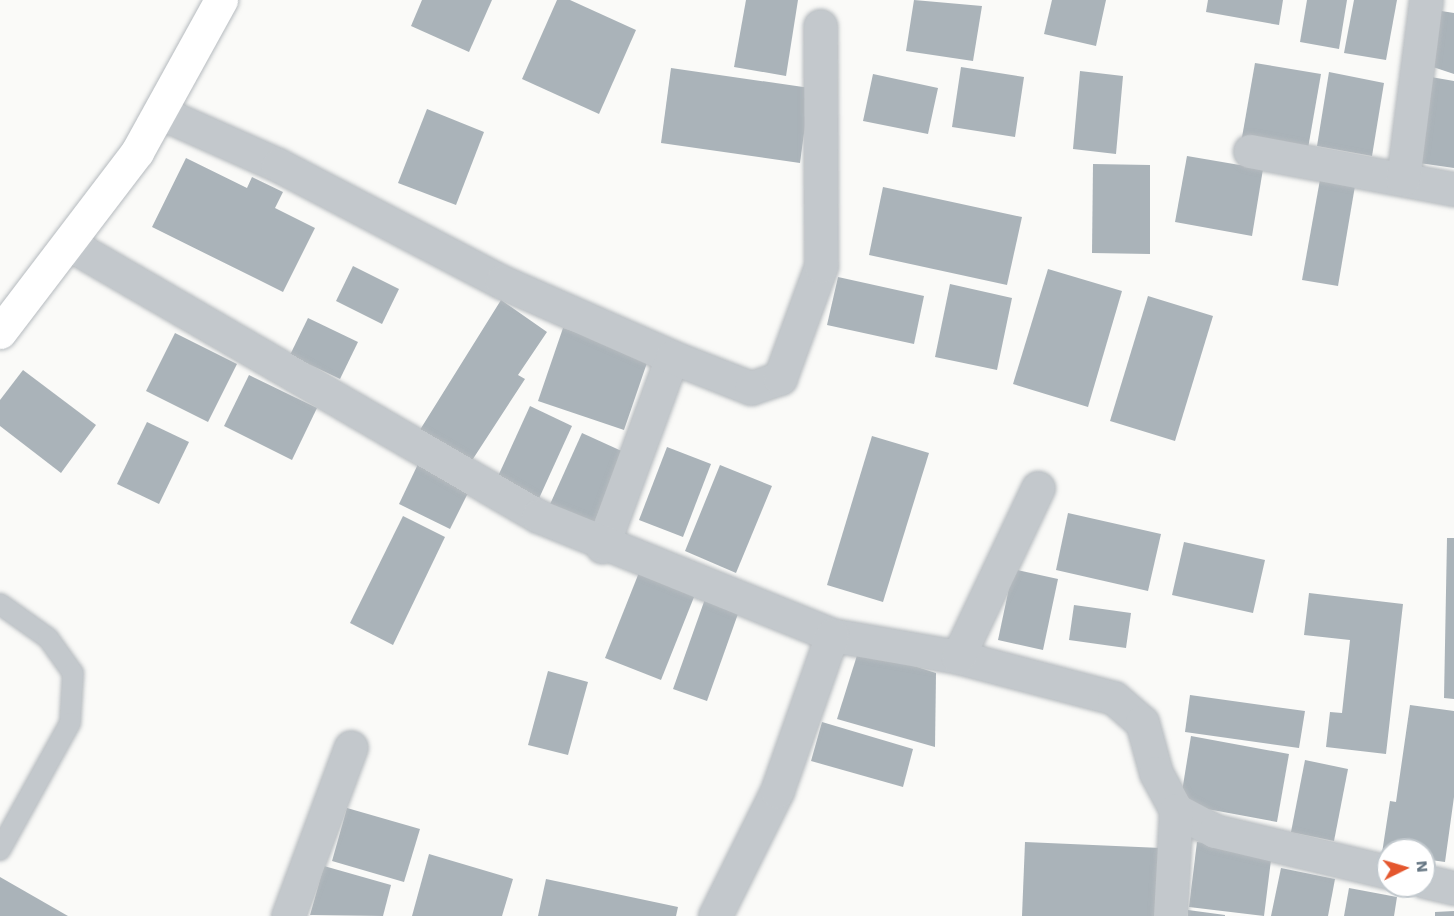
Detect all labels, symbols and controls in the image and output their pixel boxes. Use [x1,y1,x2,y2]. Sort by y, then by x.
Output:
north arrow [1376,838,1436,898]
text: N [1412,860,1432,873]

